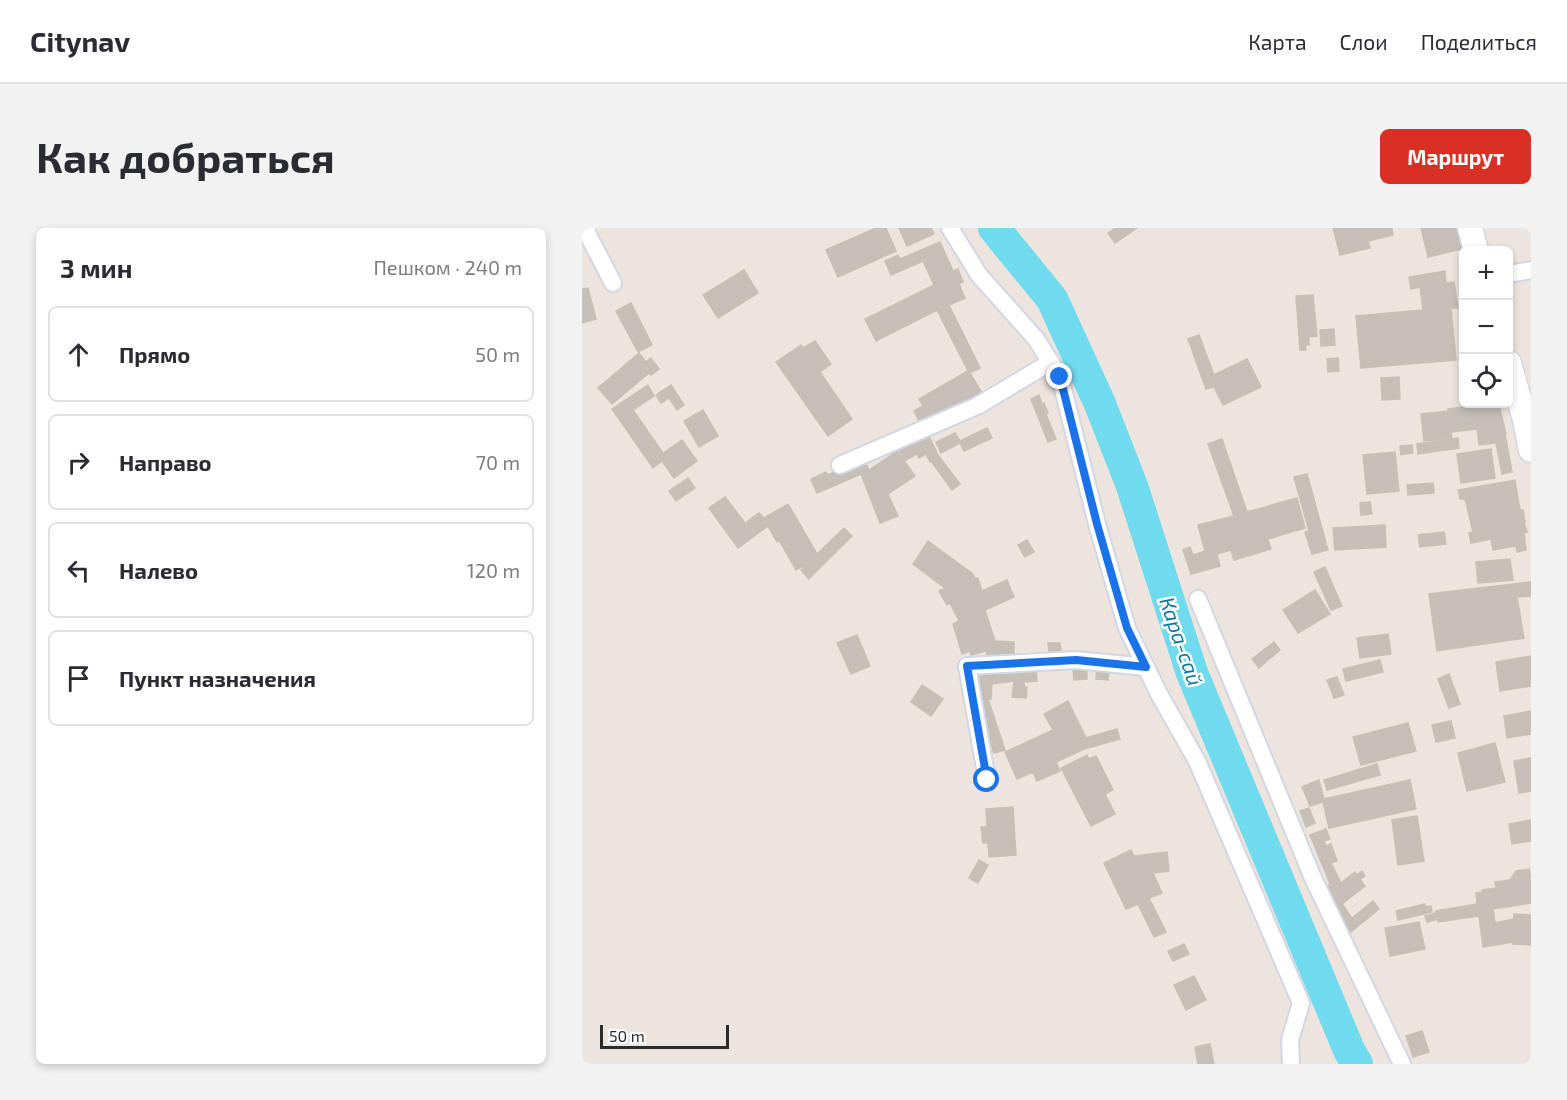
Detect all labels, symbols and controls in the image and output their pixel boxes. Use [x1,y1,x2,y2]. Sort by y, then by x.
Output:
text: Citynav [30,24,130,58]
text: Карта [1248,29,1307,54]
text: Слои [1340,29,1388,54]
text: Поделиться [1421,29,1537,54]
button: Маршрут [1380,129,1531,184]
text: Как добраться [36,131,335,181]
map controls [1459,246,1513,408]
button: + [1459,246,1513,300]
text: 3 мин [60,252,132,283]
text: Пешком · 240 m [373,255,522,279]
button: − [1459,300,1513,354]
icon: ahead [62,338,95,371]
text: Прямо [119,341,190,367]
text: 50 m [475,342,520,366]
button: locate [1459,354,1513,408]
route end [1046,363,1072,389]
icon: right [62,446,95,479]
text: Направо [119,449,212,475]
text: 70 m [476,450,520,474]
icon: left [62,554,95,587]
text: Налево [119,557,198,583]
text: 120 m [467,558,520,582]
water label: Кара-сай [1155,593,1209,689]
icon: arrive [62,662,95,695]
text: Пункт назначения [119,665,316,691]
route start [973,766,999,792]
scale bar [600,1022,729,1050]
text: 50 m [609,1026,645,1045]

